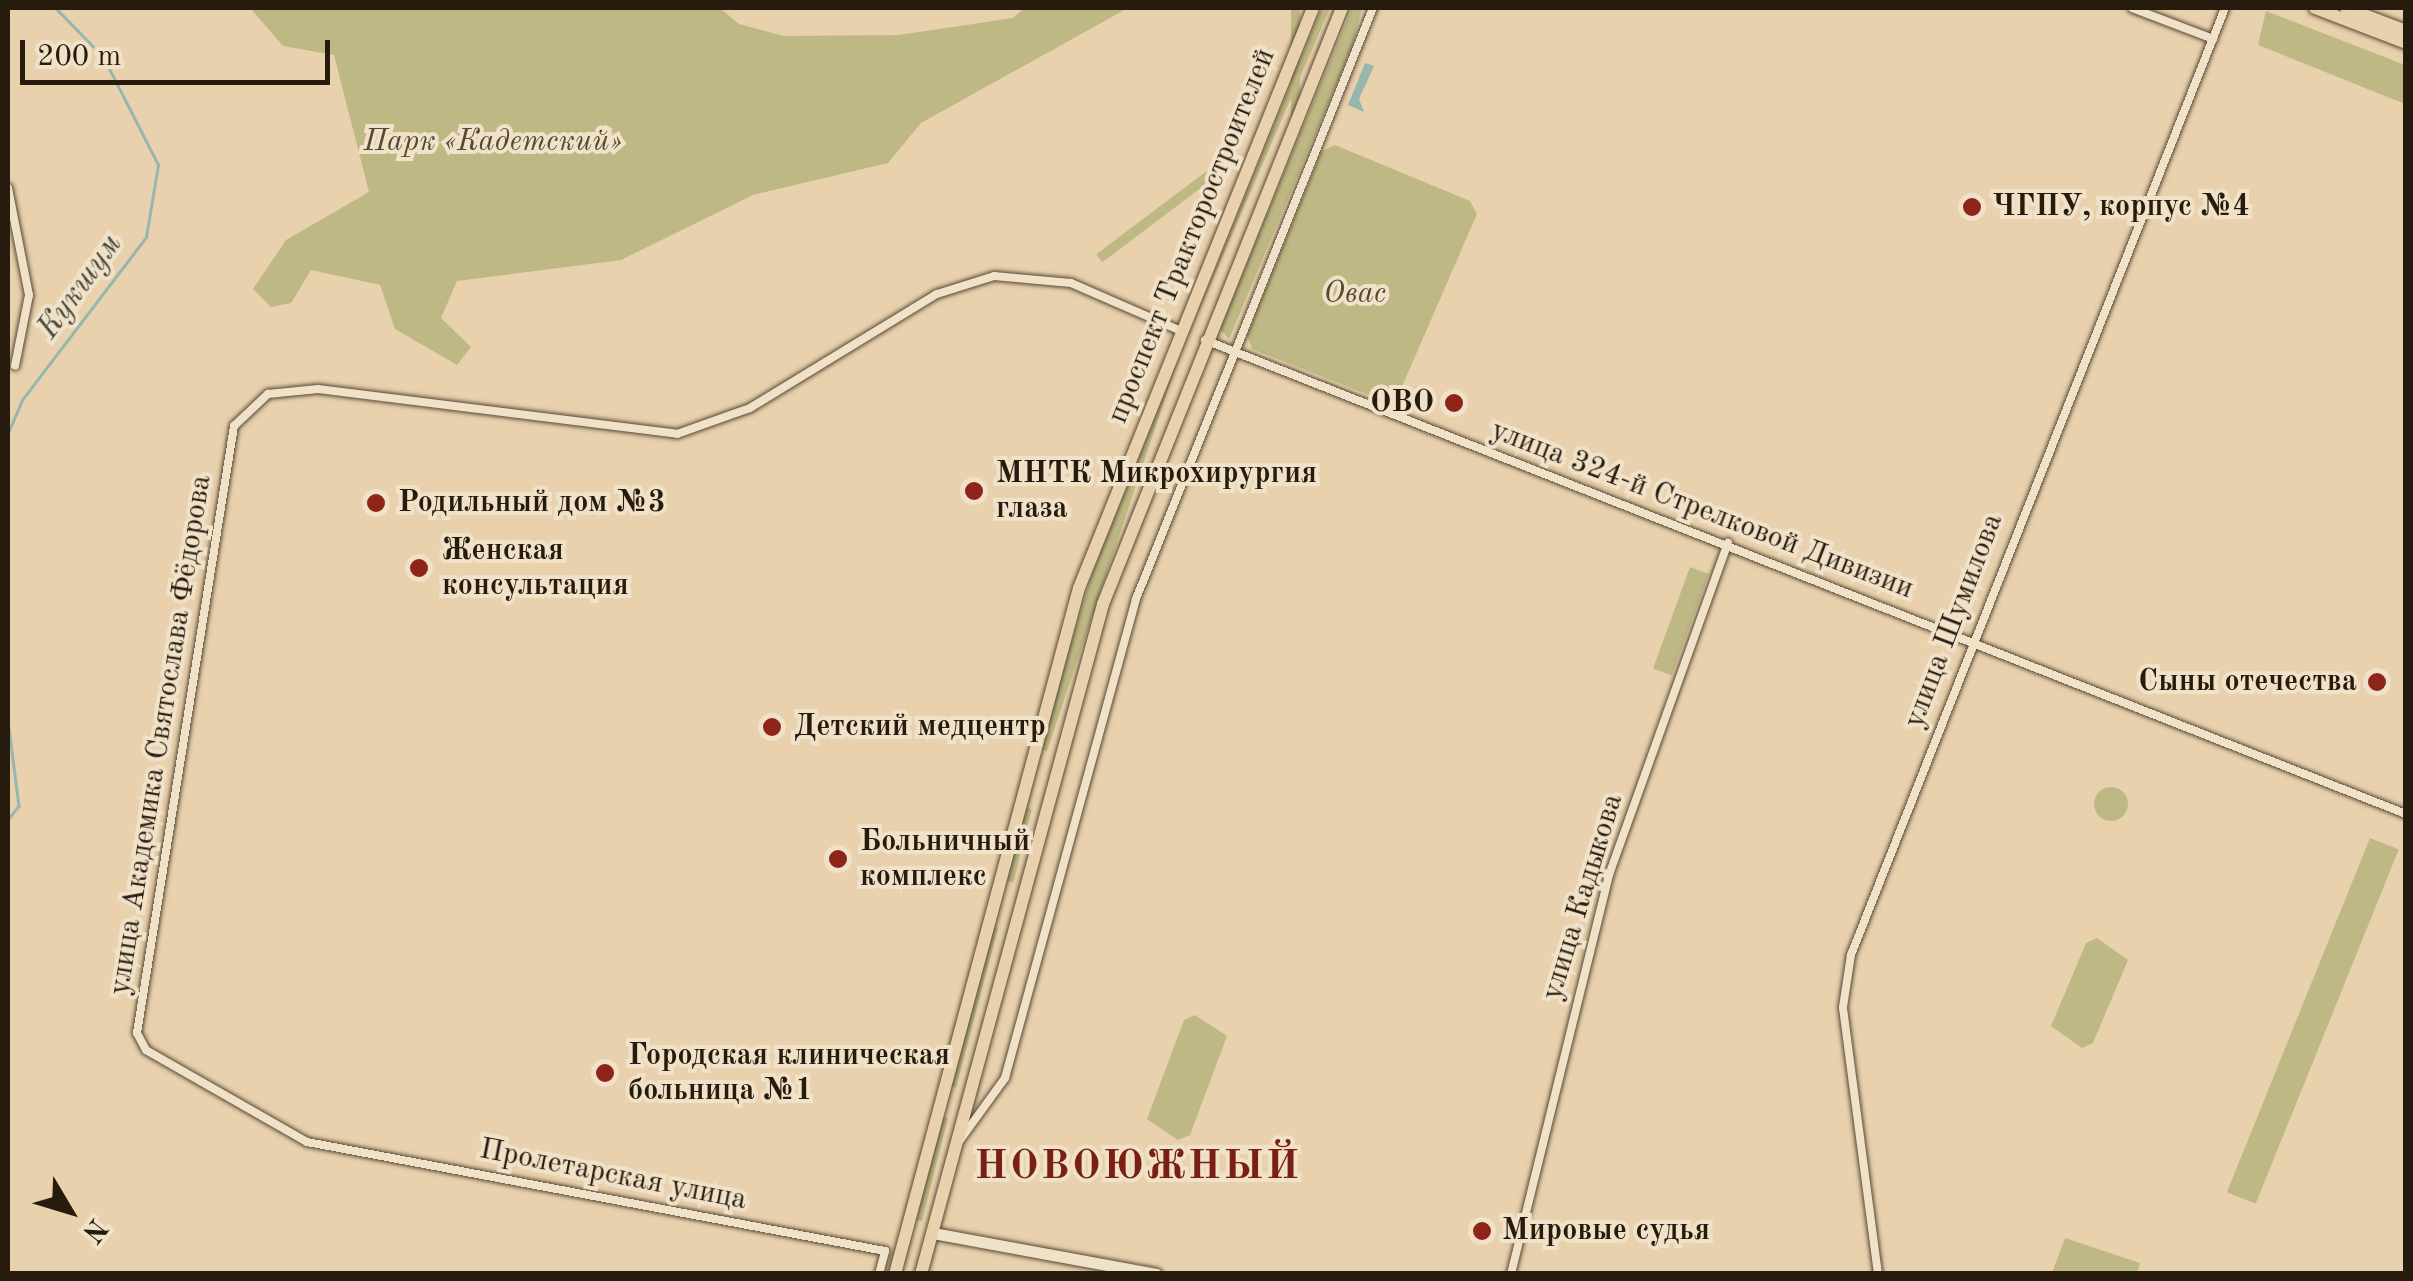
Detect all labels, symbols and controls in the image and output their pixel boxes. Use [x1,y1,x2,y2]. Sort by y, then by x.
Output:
scale bar [25,20,335,82]
text: 200 m [37,42,121,72]
street label: проспект Тракторостроителей [1100,43,1284,429]
park label: Парк «Кадетский» [363,124,623,160]
place label: ЧГПУ, корпус №4 [1992,189,2250,225]
marker: ЧГПУ, корпус №4 [1961,196,1983,218]
water label: Кукшум [30,227,132,347]
park label: Овас [1324,276,1386,312]
place label: ОВО [1370,385,1434,421]
marker: ОВО [1443,392,1465,414]
street label: улица 324-й Стрелковой Дивизии [1486,413,1918,607]
place label: МНТК Микрохирургия глаза [996,456,1317,526]
street label: улица Академика Святослава Фёдорова [102,472,220,998]
marker: МНТК Микрохирургия глаза [961,478,987,504]
place label: Родильный дом №3 [398,485,665,521]
marker: Родильный дом №3 [363,490,389,516]
street label: улица Шумилова [1897,509,2011,733]
place label: Женская консультация [442,533,629,604]
marker: Женская консультация [406,555,432,581]
place label: Сыны отечества [2138,664,2357,700]
marker: Сыны отечества [2366,671,2388,693]
place label: Детский медцентр [794,709,1046,745]
marker: Детский медцентр [759,714,785,740]
street label: улица Кадыкова [1535,789,1631,1005]
place label: Больничный комплекс [860,824,1030,894]
marker: Больничный комплекс [825,846,851,872]
place label: Городская клиническая больница №1 [628,1038,950,1108]
marker: Городская клиническая больница №1 [592,1060,618,1086]
street label: Пролетарская улица [476,1131,750,1219]
district label: НОВОЮЖНЫЙ [975,1144,1301,1192]
north arrow [20,1161,120,1261]
text: N [76,1212,111,1247]
place label: Мировые судья [1502,1213,1710,1249]
marker: Мировые судья [1471,1220,1493,1242]

